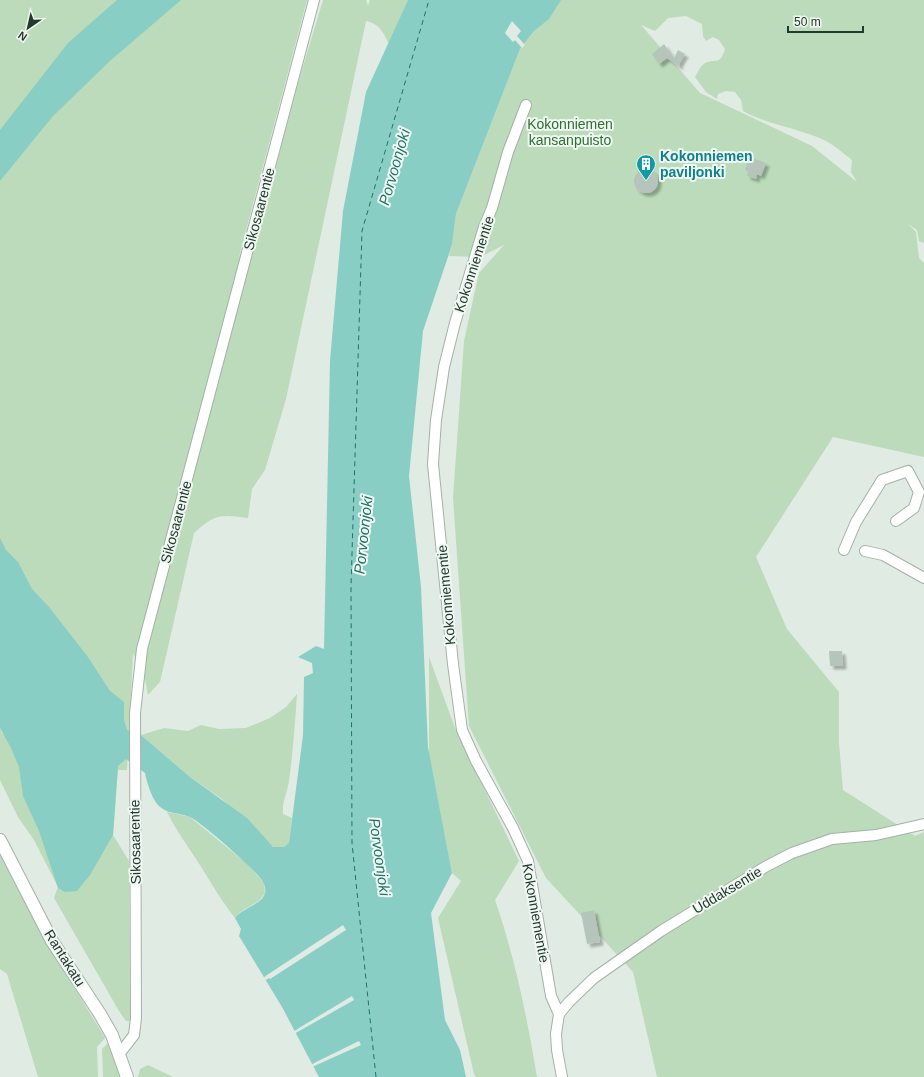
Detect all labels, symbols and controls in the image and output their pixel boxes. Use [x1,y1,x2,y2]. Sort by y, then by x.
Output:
north arrow [8,8,48,48]
scale bar [788,8,863,34]
text: 50 m [794,15,821,29]
text: N [16,29,29,43]
park label: Kokonniemen kansanpuisto [527,116,613,148]
water label: Porvoonjoki [375,126,413,207]
place label: Kokonniemen paviljonki [660,148,753,180]
building icon: Kokonniemen paviljonki [635,153,657,181]
street label: Sikosaarentie [240,166,278,252]
street label: Kokonniementie [451,214,497,314]
street label: Sikosaarentie [157,479,195,565]
water label: Porvoonjoki [350,494,376,575]
street label: Kokonniementie [434,544,458,646]
street label: Sikosaarentie [126,799,144,885]
water label: Porvoonjoki [366,817,394,898]
street label: Kokonniementie [519,862,553,964]
street label: Uddaksentie [690,863,765,917]
street label: Rantakatu [41,927,89,989]

